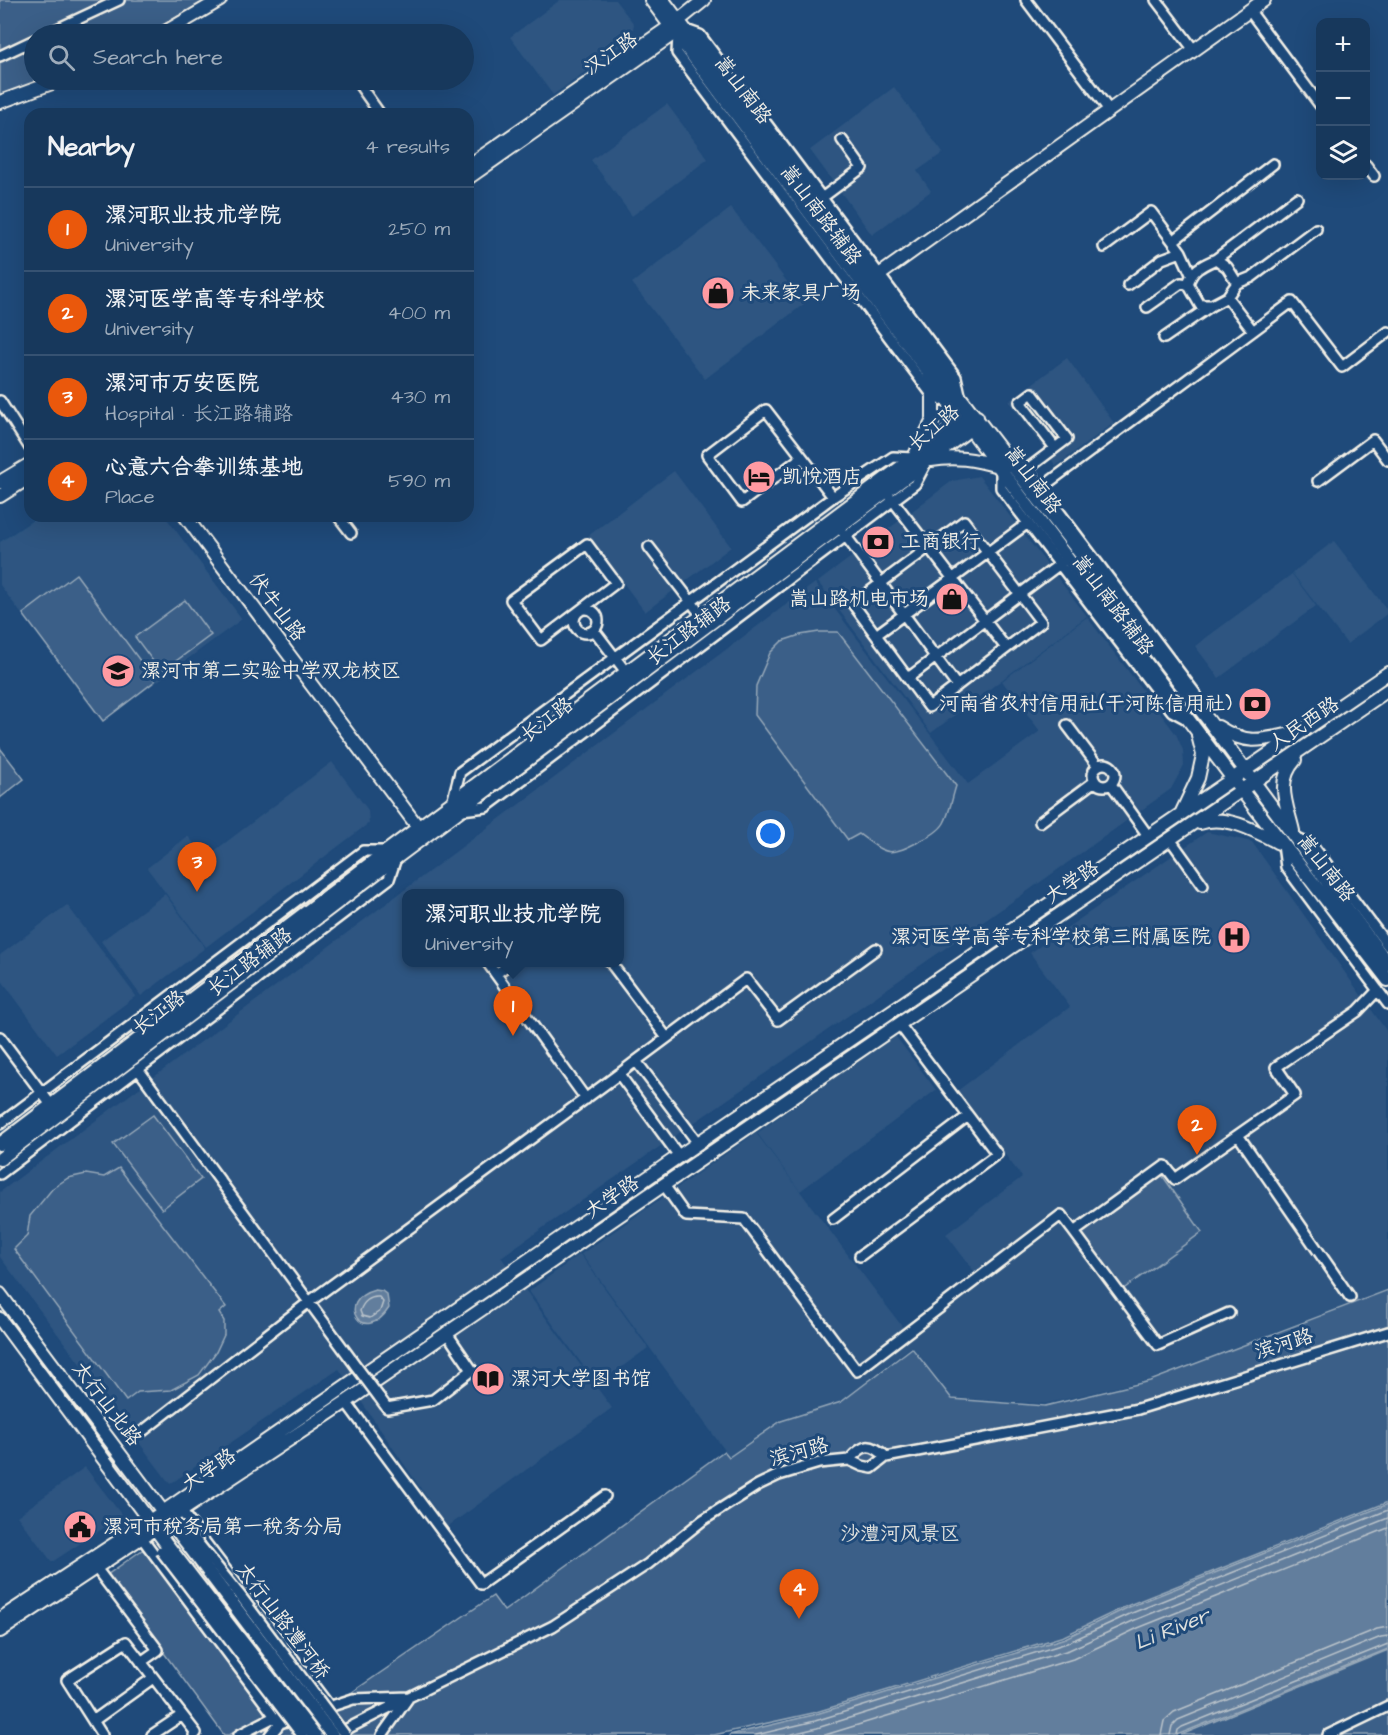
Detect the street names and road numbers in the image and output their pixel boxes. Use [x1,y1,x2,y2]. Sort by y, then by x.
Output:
street label: 汉江路 [578,25,644,83]
street label: 嵩山南路 [708,50,779,131]
street label: 嵩山南路辅路 [774,159,869,272]
street label: 长江路 [902,397,967,458]
street label: 嵩山南路 [998,440,1069,521]
street label: 嵩山南路辅路 [1066,549,1161,662]
street label: 伏牛山路 [242,567,313,648]
street label: 长江路辅路 [641,589,738,672]
street label: 人民西路 [1263,689,1346,758]
street label: 长江路 [515,690,580,749]
street label: 嵩山南路 [1290,828,1362,909]
street label: 大学路 [1039,853,1106,910]
street label: 长江路辅路 [202,920,299,1003]
street label: 长江路 [127,983,192,1042]
street label: 大学路 [579,1168,646,1225]
street label: 滨河路 [1251,1322,1318,1366]
street label: 太行山北路 [66,1356,149,1453]
street label: 滨河路 [766,1430,833,1473]
street label: 大学路 [176,1441,243,1498]
street label: 太行山路澧河桥 [230,1557,336,1685]

